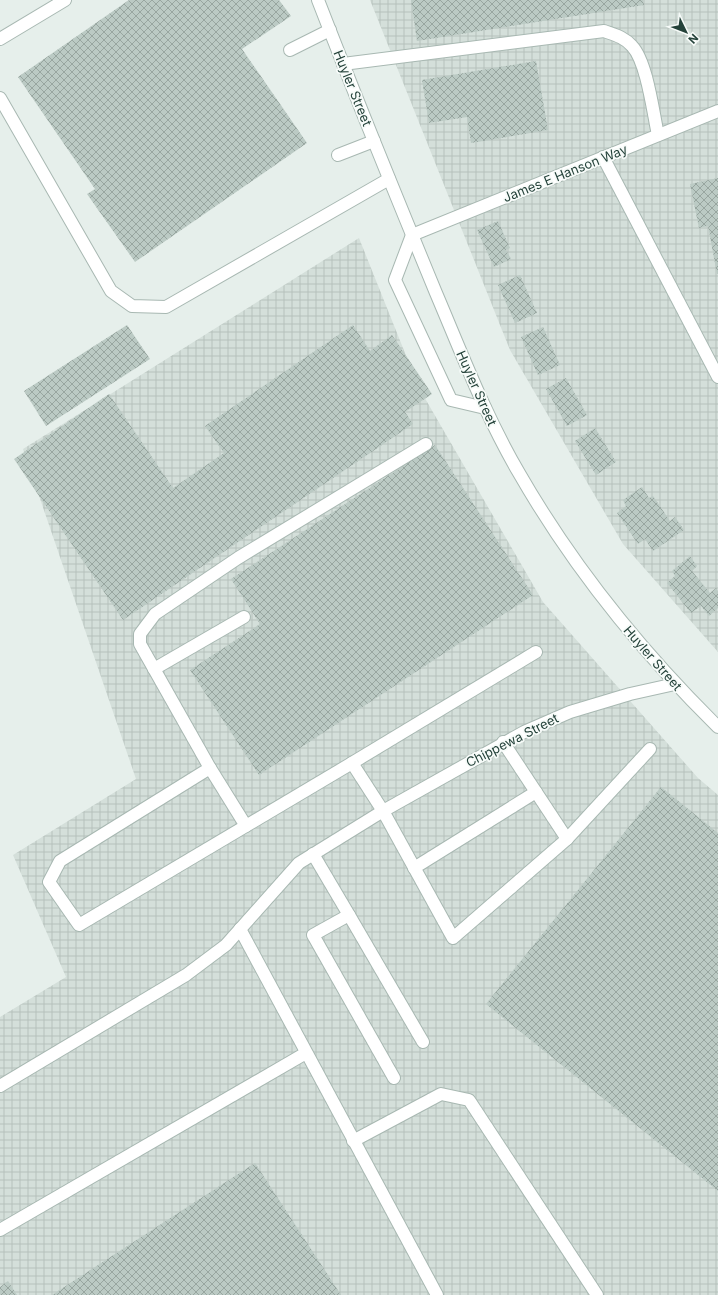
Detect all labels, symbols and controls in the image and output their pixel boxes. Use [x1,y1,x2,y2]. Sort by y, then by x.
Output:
north arrow [666,12,706,52]
text: N [685,31,701,47]
street label: Huyler Street [330,48,376,128]
street label: James E Hanson Way [500,141,630,205]
street label: Huyler Street [453,348,501,428]
street label: Huyler Street [620,622,686,694]
street label: Chippewa Street [463,710,561,770]

